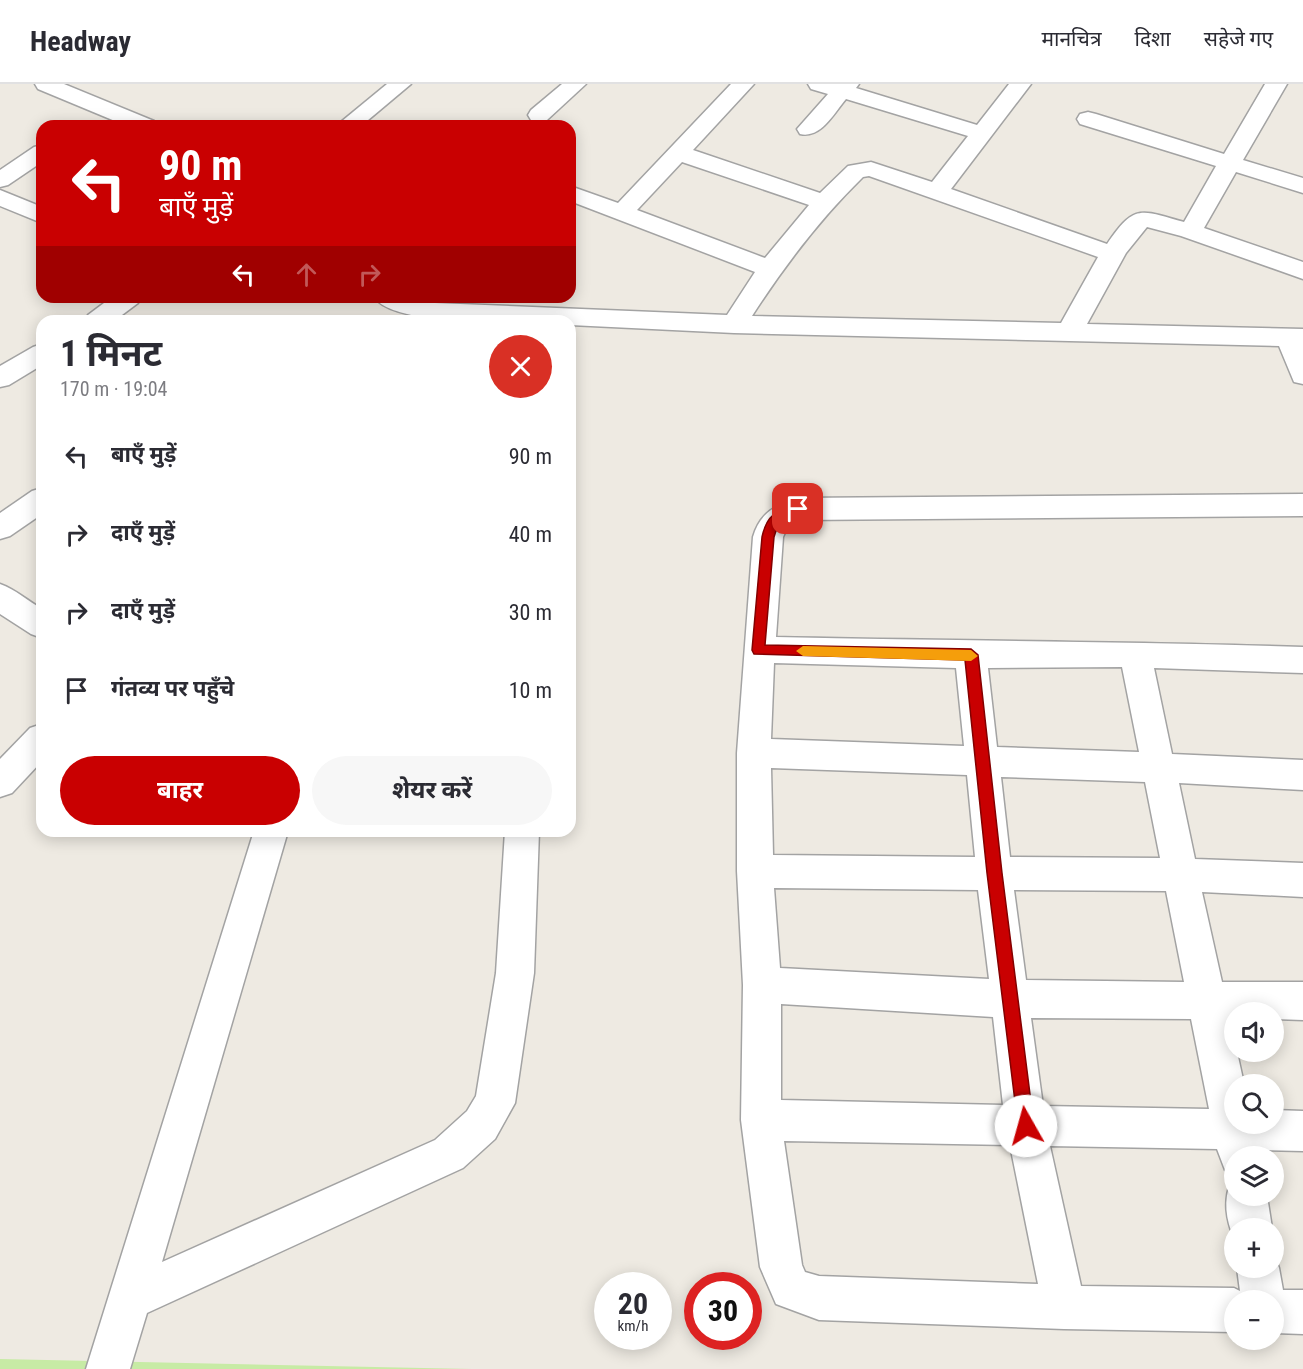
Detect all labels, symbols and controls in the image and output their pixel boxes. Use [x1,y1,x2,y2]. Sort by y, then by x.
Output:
text: Headway [30,25,131,58]
text: मानचित्र [1041,27,1102,51]
text: दिशा [1135,27,1171,51]
text: सहेजे गए [1204,27,1273,51]
text: 90 m [159,141,242,190]
icon: left [60,144,138,222]
text: बाएँ मुड़ें [159,191,233,223]
icon: left [227,258,260,291]
icon: ahead [290,258,323,291]
icon: right [353,258,386,291]
text: 1 मिनट [60,333,162,375]
button: close [489,335,552,398]
text: 170 m · 19:04 [60,377,167,401]
icon: left [60,440,93,473]
text: बाएँ मुड़ें [111,442,176,467]
text: 90 m [509,444,552,469]
pin [772,483,823,534]
icon: arrive [781,492,814,525]
icon: right [60,518,93,551]
text: दाएँ मुड़ें [111,520,175,545]
text: 40 m [509,522,552,547]
icon: right [60,596,93,629]
text: दाएँ मुड़ें [111,598,175,623]
text: 30 m [509,600,552,625]
icon: arrive [60,674,93,707]
text: गंतव्य पर पहुँचे [111,676,234,701]
text: 10 m [509,678,552,703]
button: बाहर [60,756,300,825]
button: शेयर करें [312,756,552,825]
map controls [1224,1002,1284,1350]
button: sound [1224,1002,1284,1062]
button: search [1224,1074,1284,1134]
position arrow [994,1094,1058,1158]
button: layers [1224,1146,1284,1206]
button: + [1224,1218,1284,1278]
speed limit sign: 30 [684,1272,762,1350]
text: 20 [618,1286,648,1321]
button: − [1224,1290,1284,1350]
text: km/h [618,1317,648,1335]

